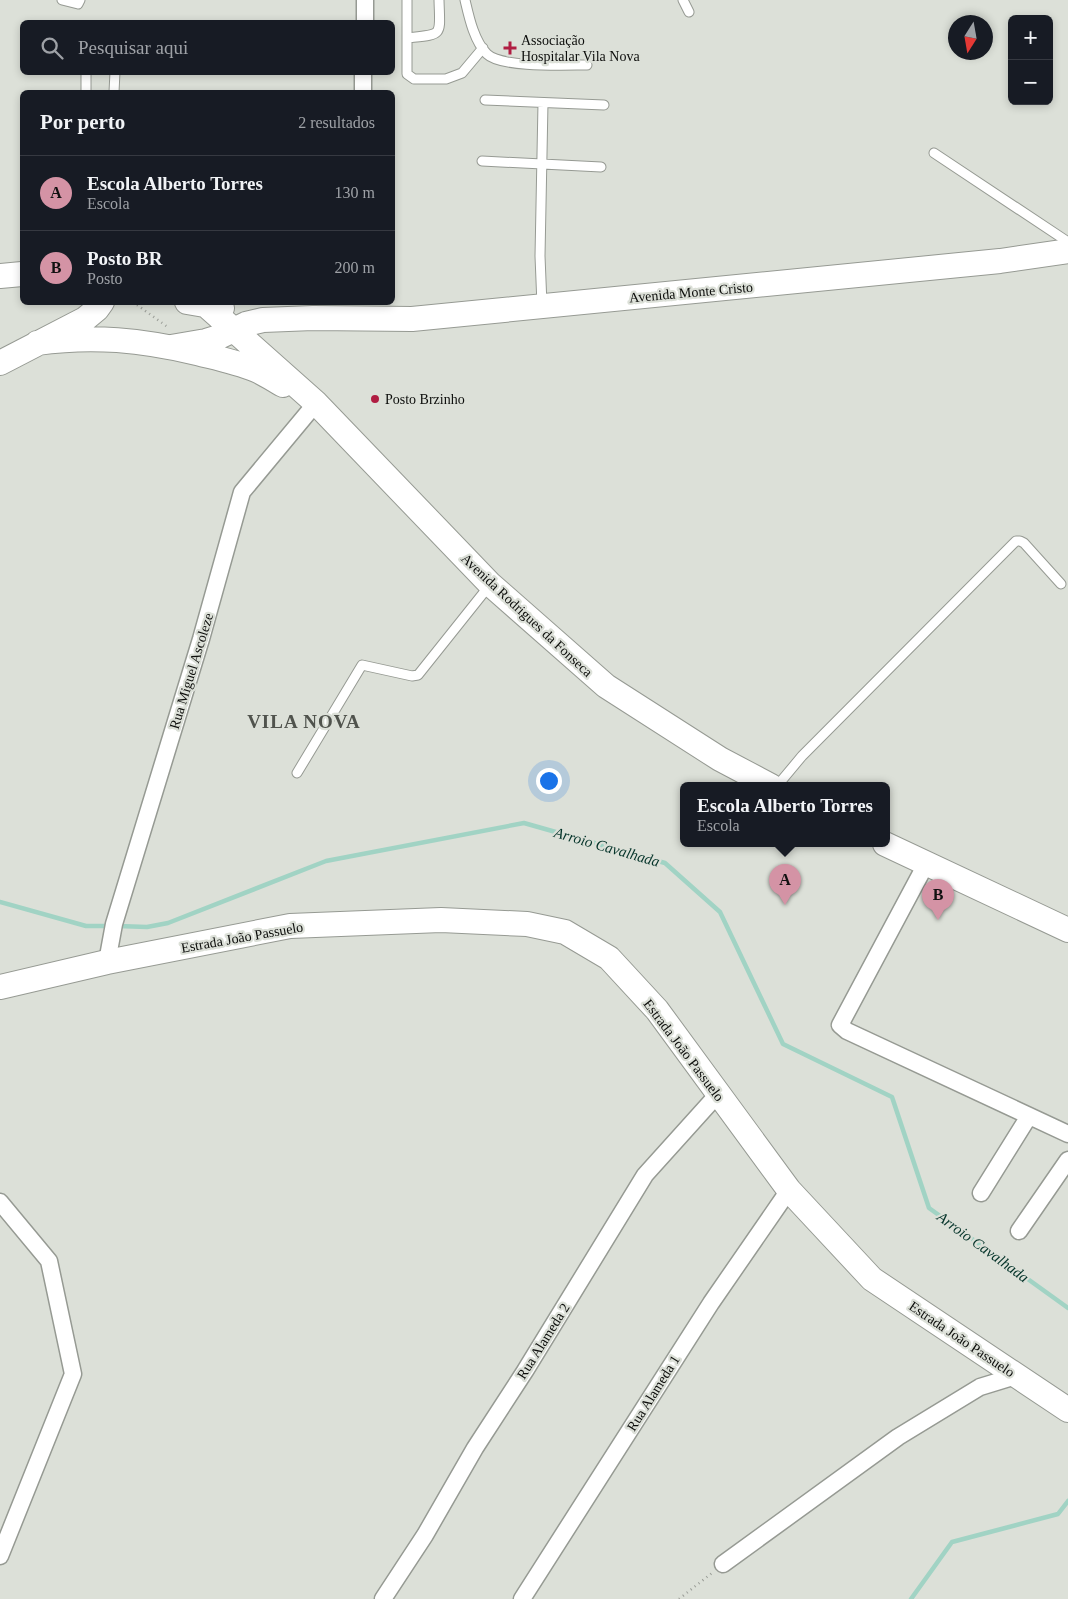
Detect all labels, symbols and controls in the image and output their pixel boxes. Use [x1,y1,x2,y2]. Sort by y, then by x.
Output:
north arrow [948,15,993,60]
map controls [1008,15,1053,105]
button: + [1008,15,1053,60]
search box [20,20,395,75]
place label: Associação Hospitalar Vila Nova [521,33,640,64]
icon: search [38,34,66,62]
text: Pesquisar aqui [78,37,188,58]
marker: Associação Hospitalar Vila Nova [503,41,517,55]
button: − [1008,60,1053,105]
text: Por perto [40,110,125,134]
text: 2 resultados [298,114,375,131]
text: Escola Alberto Torres [87,173,263,194]
text: A [50,184,62,201]
text: 130 m [335,184,375,201]
text: Escola [87,195,130,212]
text: Posto BR [87,248,162,269]
text: B [51,259,61,276]
text: 200 m [335,259,375,276]
text: Posto [87,270,123,287]
street label: Avenida Monte Cristo [629,280,754,305]
place label: Posto Brzinho [385,392,465,407]
marker: Posto Brzinho [369,393,381,405]
street label: Avenida Rodrigues da Fonseca [458,551,596,681]
street label: Rua Miguel Ascoleze [167,611,216,731]
district label: VILA NOVA [247,711,361,732]
your location [536,768,562,794]
popup [680,782,890,847]
text: Escola Alberto Torres [697,795,873,816]
text: Escola [697,817,740,834]
water label: Arroio Cavalhada [551,824,662,870]
pin: A [769,864,801,905]
pin: B [922,879,954,920]
street label: Estrada João Passuelo [180,919,304,956]
street label: Estrada João Passuelo [640,996,727,1104]
water label: Arroio Cavalhada [933,1208,1032,1286]
street label: Estrada João Passuelo [906,1299,1017,1380]
street label: Rua Alameda 2 [514,1301,573,1382]
street label: Rua Alameda 1 [624,1353,683,1434]

